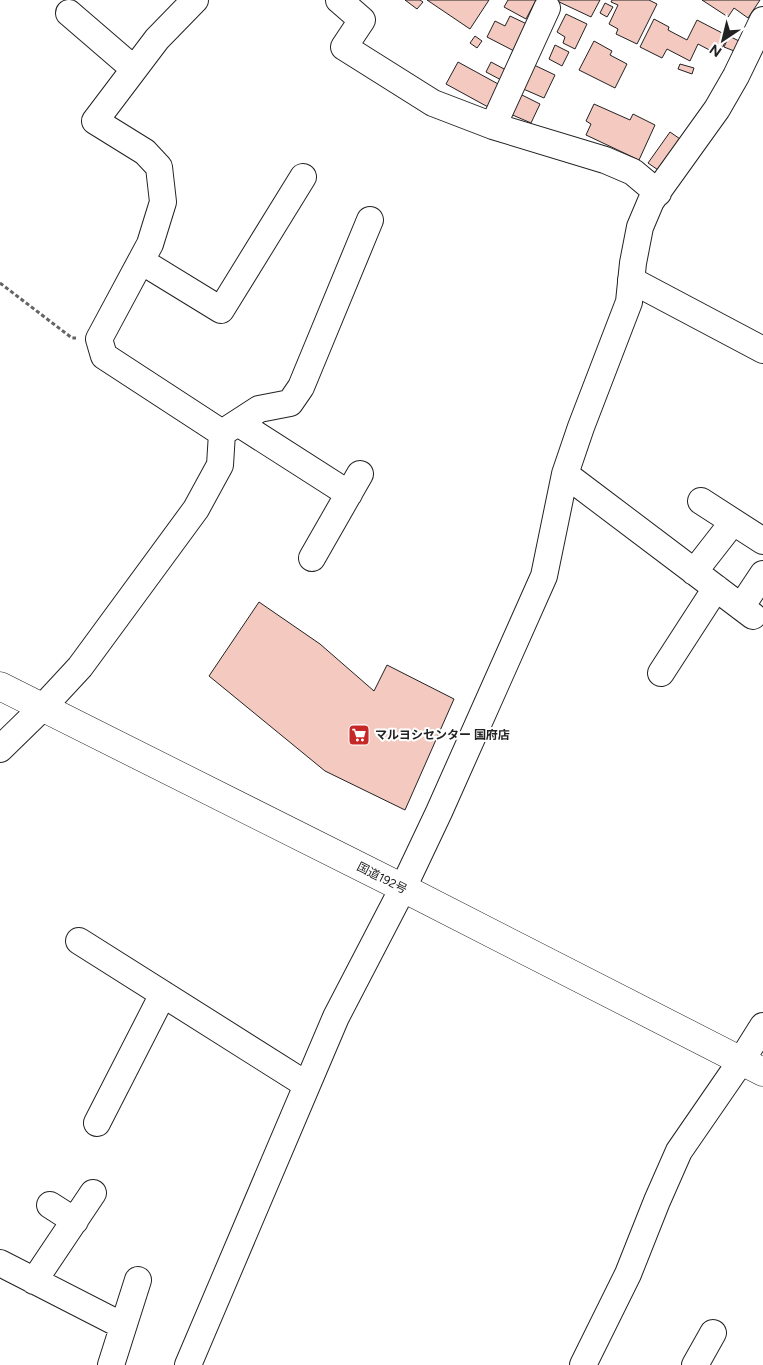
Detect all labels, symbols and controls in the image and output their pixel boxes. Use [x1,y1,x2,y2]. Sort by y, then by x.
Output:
north arrow [698,15,748,65]
text: N [707,40,725,60]
supermarket icon: マルヨシセンター 国府店 [347,723,371,747]
place label: マルヨシセンター 国府店 [375,728,510,742]
street label: 国道192号 [355,859,409,897]

